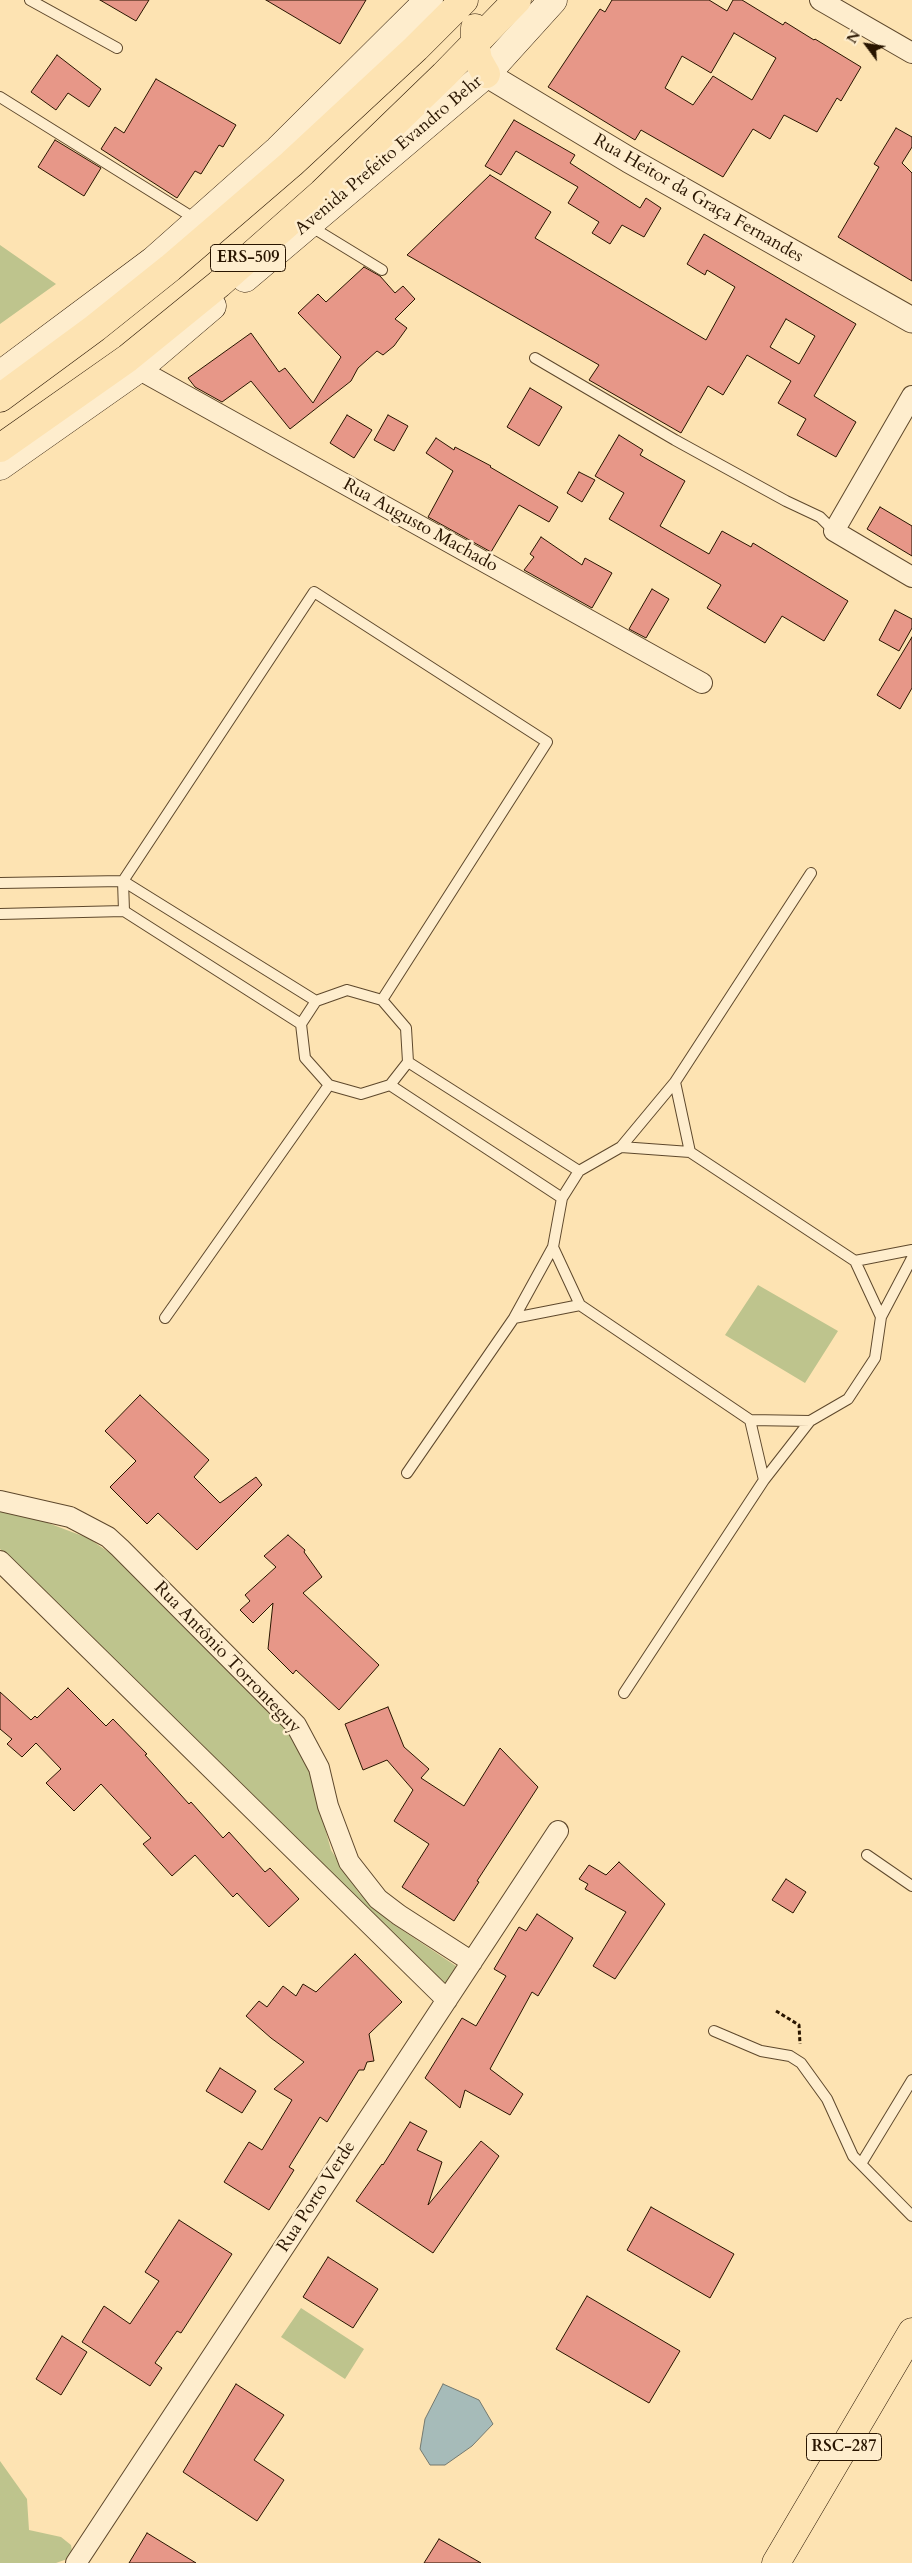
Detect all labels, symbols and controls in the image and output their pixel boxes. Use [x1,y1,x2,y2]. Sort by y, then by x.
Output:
north arrow [842,20,892,70]
text: N [842,27,865,47]
street label: Avenida Prefeito Evandro Behr [291,71,487,241]
street label: Rua Heitor da Graça Fernandes [589,130,807,268]
road number: ERS-509 [210,244,286,272]
street label: Rua Augusto Machado [339,474,501,578]
street label: Rua Antônio Torronteguy [149,1578,305,1738]
street label: Rua Porto Verde [273,2137,361,2257]
road number: RSC-287 [806,2434,882,2460]

